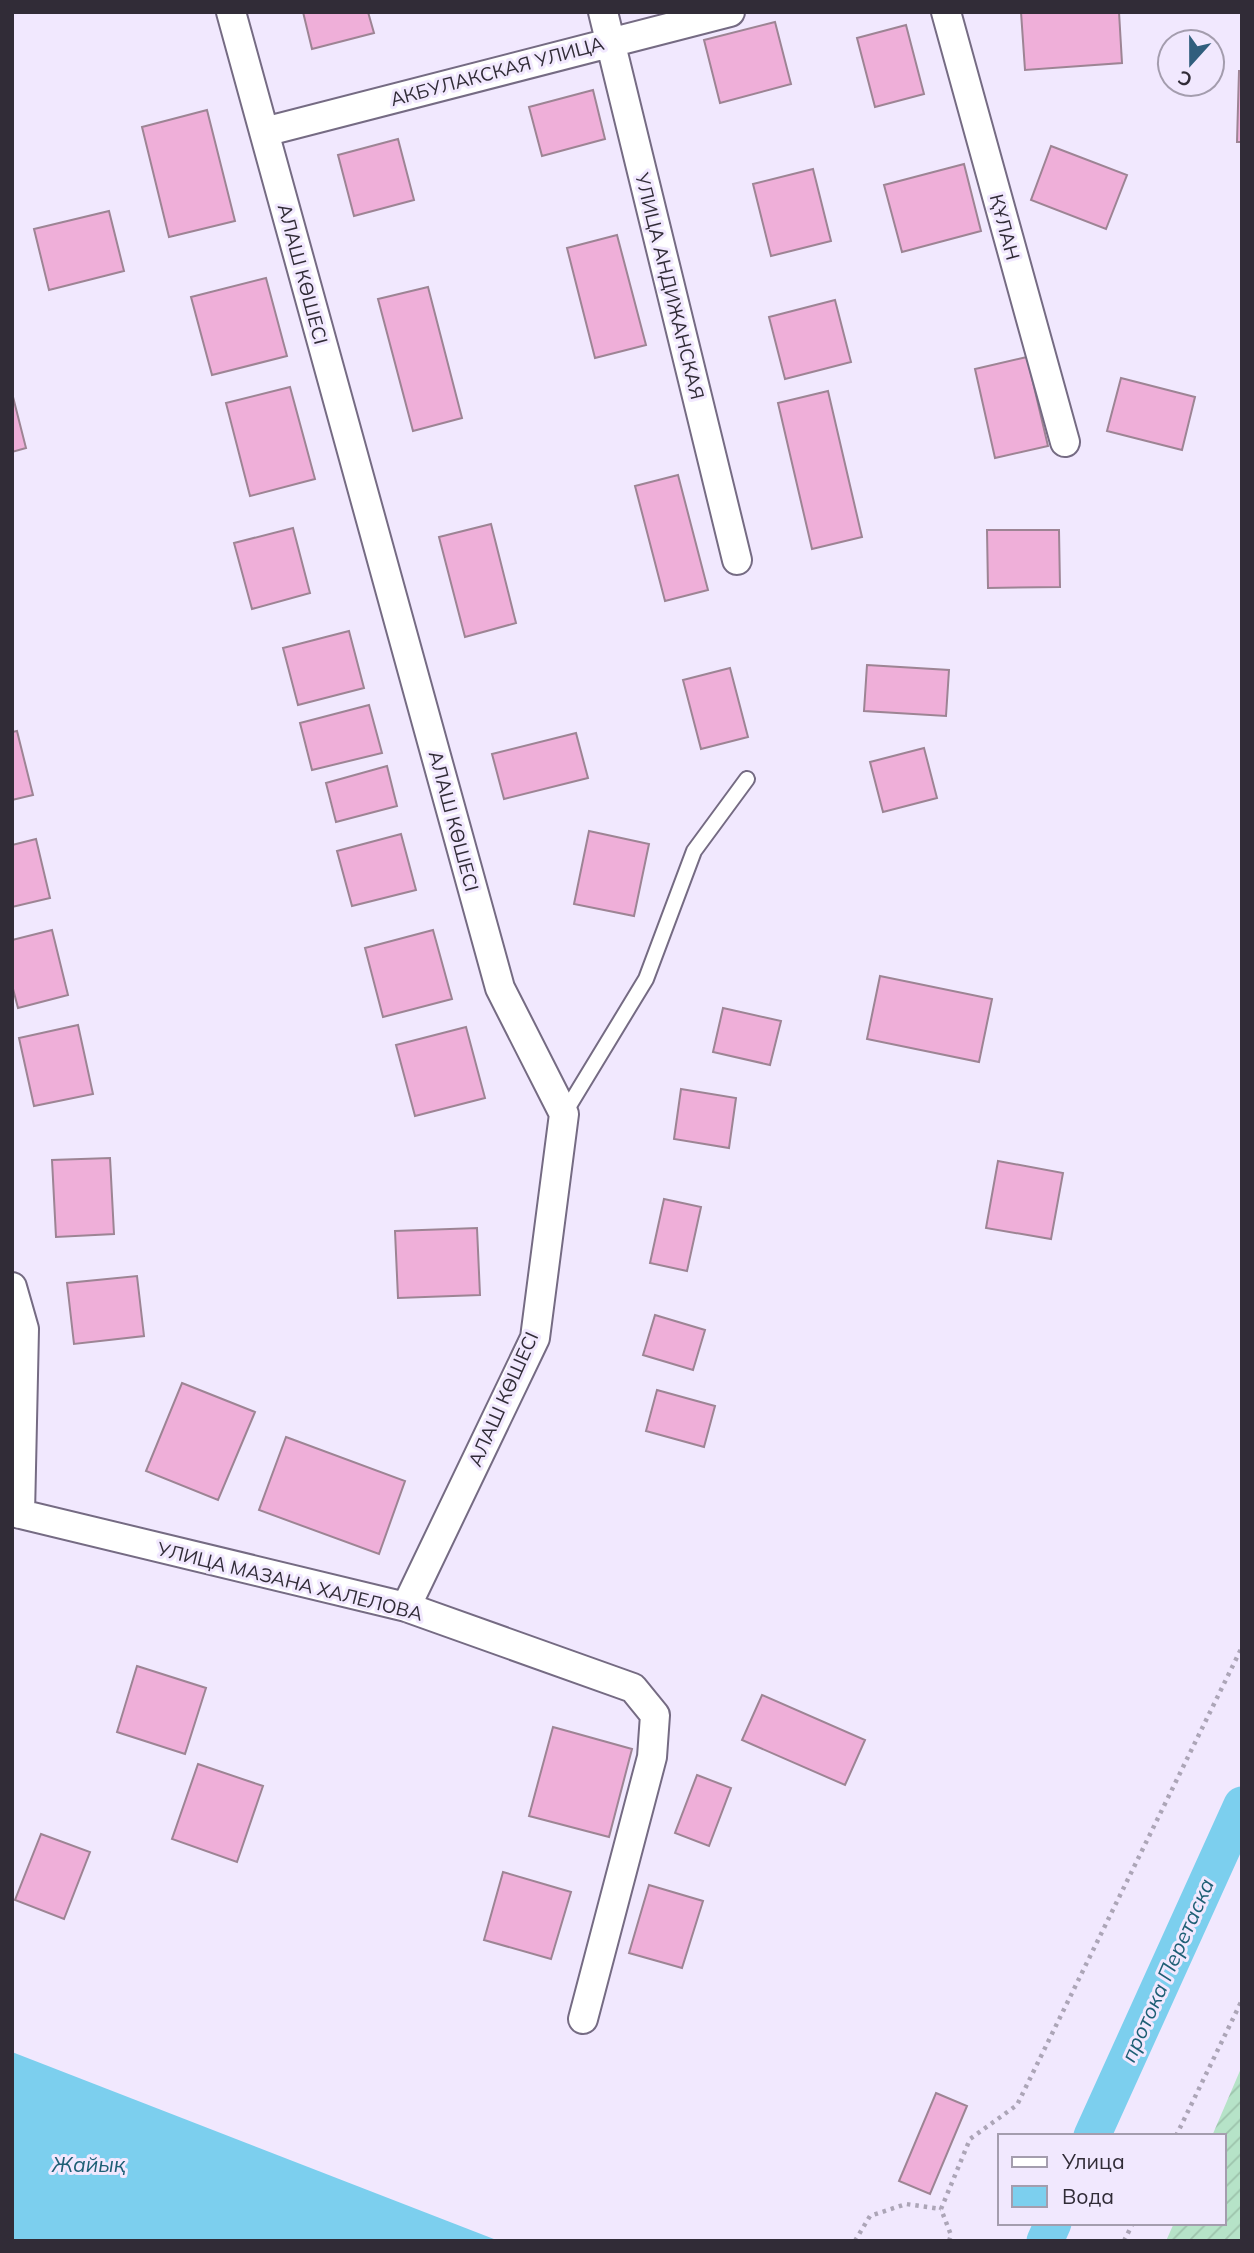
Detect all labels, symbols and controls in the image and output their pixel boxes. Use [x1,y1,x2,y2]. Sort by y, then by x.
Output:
north arrow [1156,28,1226,98]
street label: АКБУЛАКСКАЯ УЛИЦА [387,31,607,111]
text: С [1175,65,1195,92]
street label: УЛИЦА АНДИЖАНСКАЯ [630,169,710,402]
street label: ҚҰЛАН [985,191,1025,263]
street label: АЛАШ КӨШЕСІ [273,201,333,347]
street label: АЛАШ КӨШЕСІ [424,748,484,894]
street label: АЛАШ КӨШЕСІ [463,1328,543,1470]
street label: УЛИЦА МАЗАНА ХАЛЕЛОВА [154,1536,425,1626]
water label: протока Перетаска [1115,1874,1219,2066]
legend [998,2134,1226,2225]
text: Улица [1061,2148,1125,2174]
water label: Жайық [51,2151,126,2177]
text: Вода [1062,2183,1114,2209]

